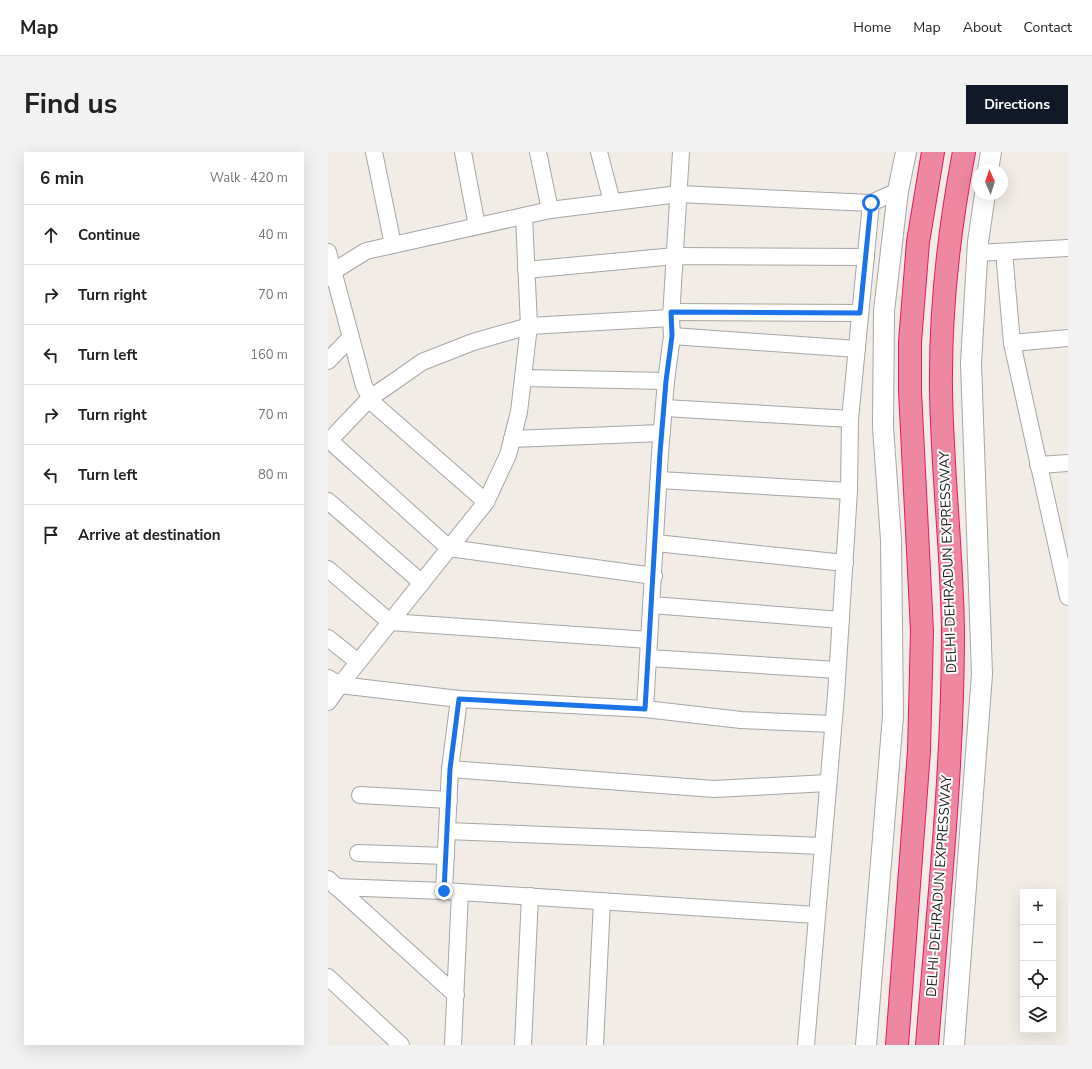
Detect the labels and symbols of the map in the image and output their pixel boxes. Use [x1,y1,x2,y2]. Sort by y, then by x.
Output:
north arrow [972,164,1008,200]
route start [862,194,880,212]
street label: DELHI-DEHRADUN EXPRESSWAY [935,450,961,673]
street label: DELHI-DEHRADUN EXPRESSWAY [922,774,956,998]
route end [435,882,453,900]

